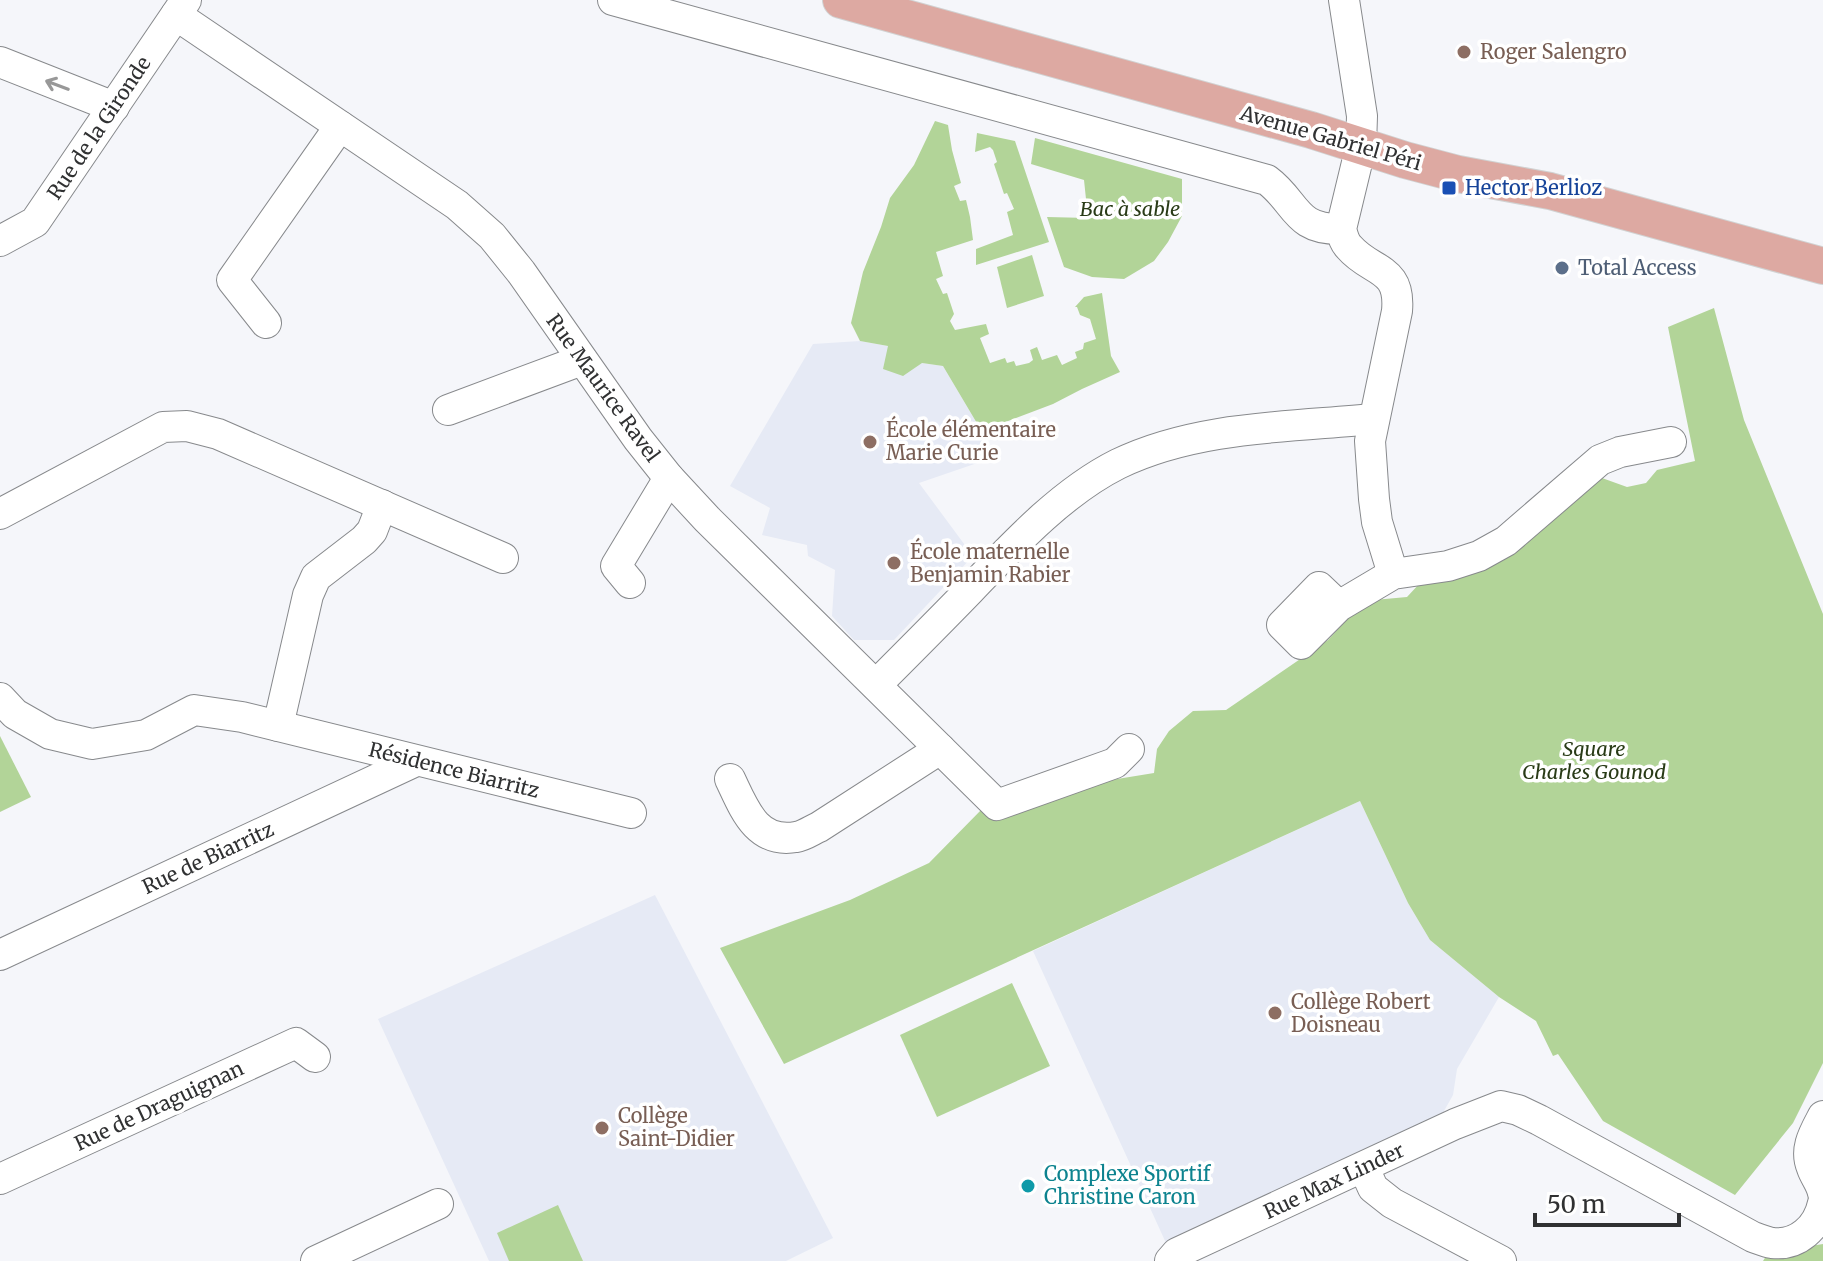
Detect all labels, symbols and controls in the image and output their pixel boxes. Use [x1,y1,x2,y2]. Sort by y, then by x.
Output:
place label: Roger Salengro [1480,39,1627,64]
marker: Roger Salengro [1455,43,1473,61]
street label: Rue de la Gironde [41,51,156,204]
one-way arrow [45,76,70,91]
street label: Avenue Gabriel Péri [1237,99,1425,175]
place label: Hector Berlioz [1465,175,1602,200]
marker: Hector Berlioz [1440,179,1458,197]
park label: Bac à sable [1080,196,1180,221]
place label: Total Access [1578,255,1697,280]
marker: Total Access [1553,259,1571,277]
street label: Rue Maurice Ravel [541,309,665,467]
place label: École élémentaire Marie Curie [886,415,1056,465]
marker: École élémentaire Marie Curie [861,433,879,451]
place label: École maternelle Benjamin Rabier [910,537,1071,587]
marker: École maternelle Benjamin Rabier [885,554,903,572]
street label: Résidence Biarritz [366,736,542,803]
park label: Square Charles Gounod [1522,736,1666,784]
street label: Rue de Biarritz [138,816,278,899]
place label: Collège Robert Doisneau [1291,989,1431,1037]
marker: Collège Robert Doisneau [1266,1004,1284,1022]
street label: Rue de Draguignan [70,1055,247,1156]
place label: Collège Saint-Didier [618,1103,735,1151]
marker: Collège Saint-Didier [593,1119,611,1137]
street label: Rue Max Linder [1260,1137,1408,1224]
place label: Complexe Sportif Christine Caron [1044,1161,1212,1209]
marker: Complexe Sportif Christine Caron [1019,1177,1037,1195]
scale bar [1535,1177,1679,1227]
text: 50 m [1547,1189,1606,1220]

